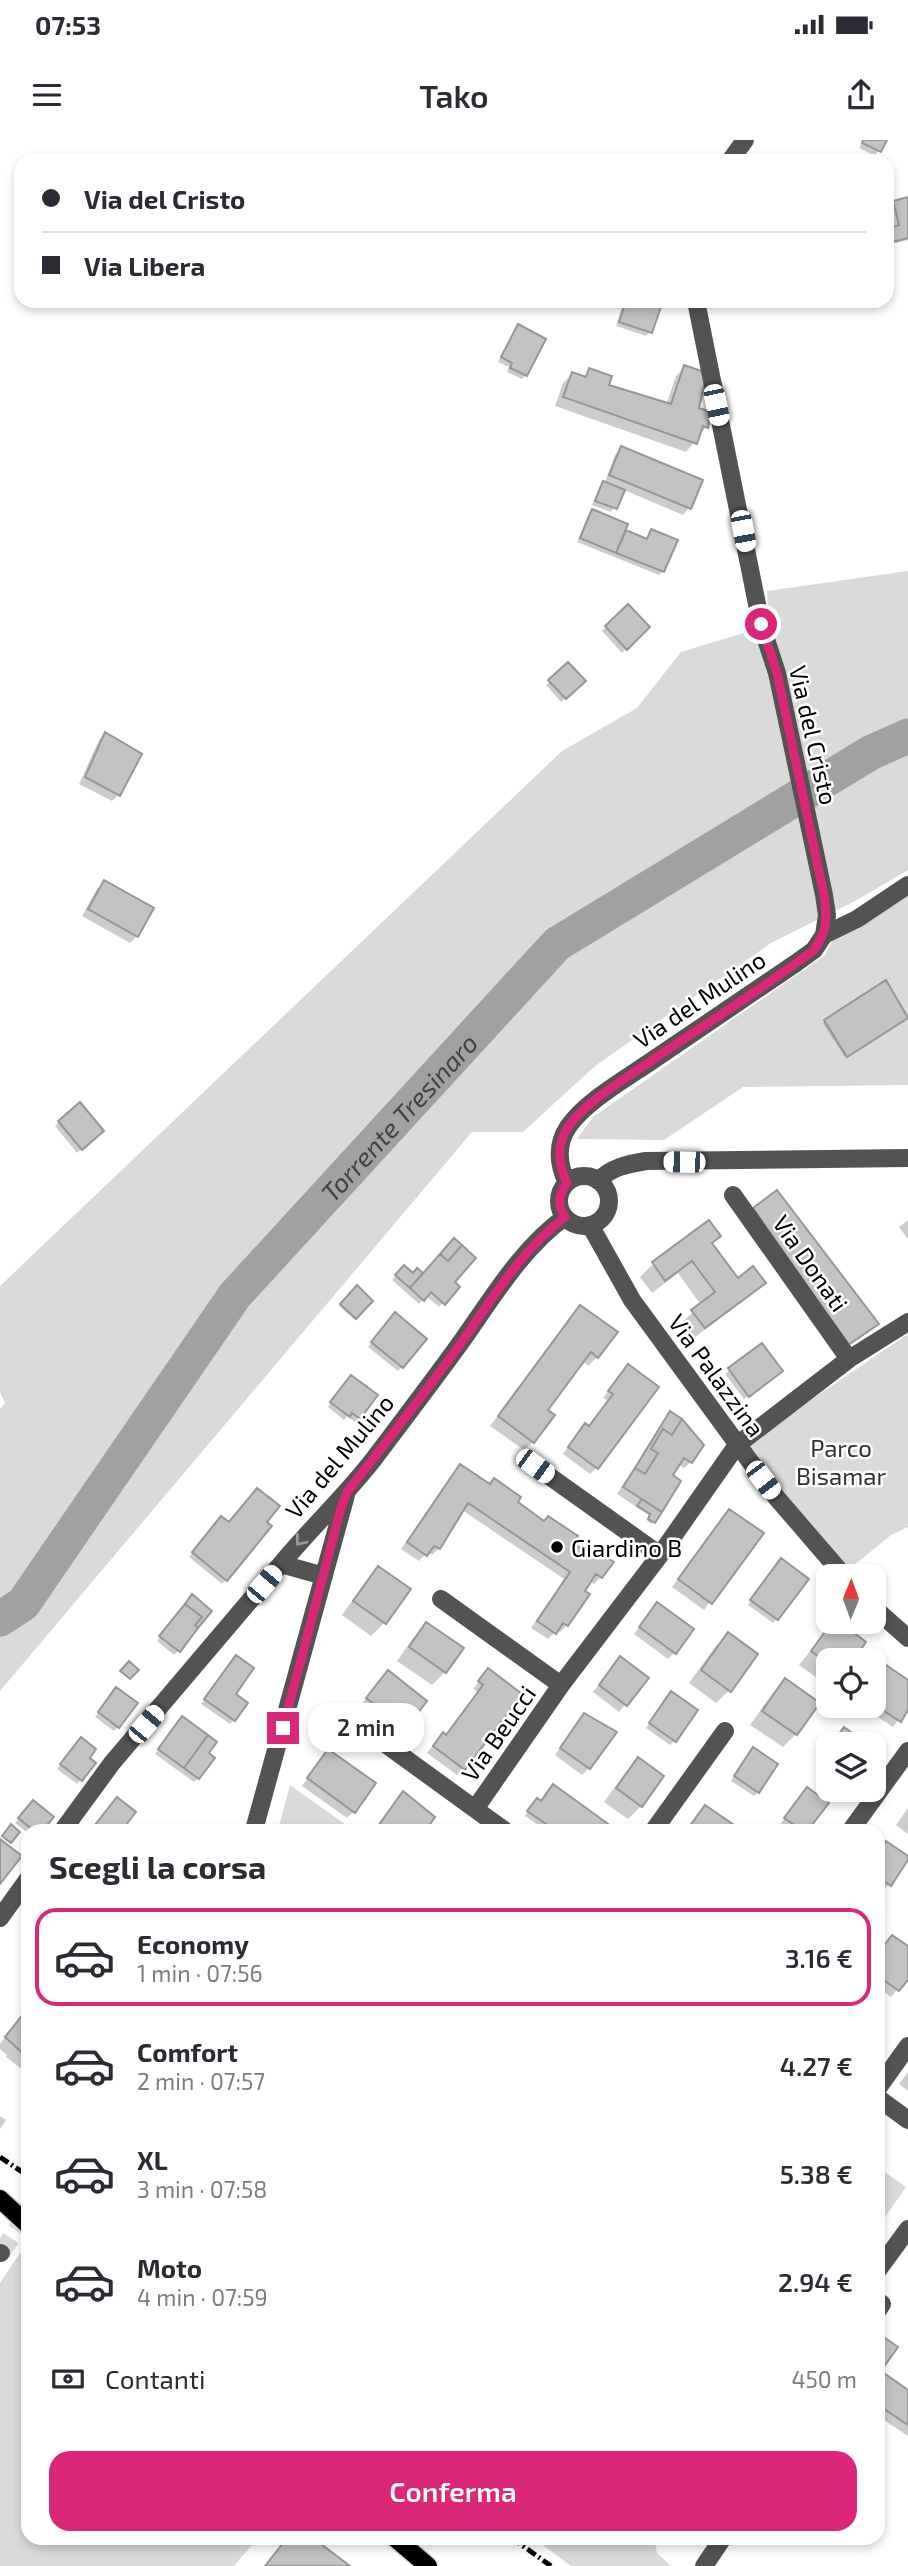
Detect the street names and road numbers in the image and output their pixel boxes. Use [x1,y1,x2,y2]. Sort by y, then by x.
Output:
street label: Via del Cristo [784,663,844,807]
street label: Via del Mulino [627,944,771,1054]
street label: Via Donati [767,1209,855,1317]
street label: Via Palazzina [663,1308,771,1442]
street label: Via del Mulino [279,1388,399,1524]
street label: Via Beucci [455,1680,541,1786]

